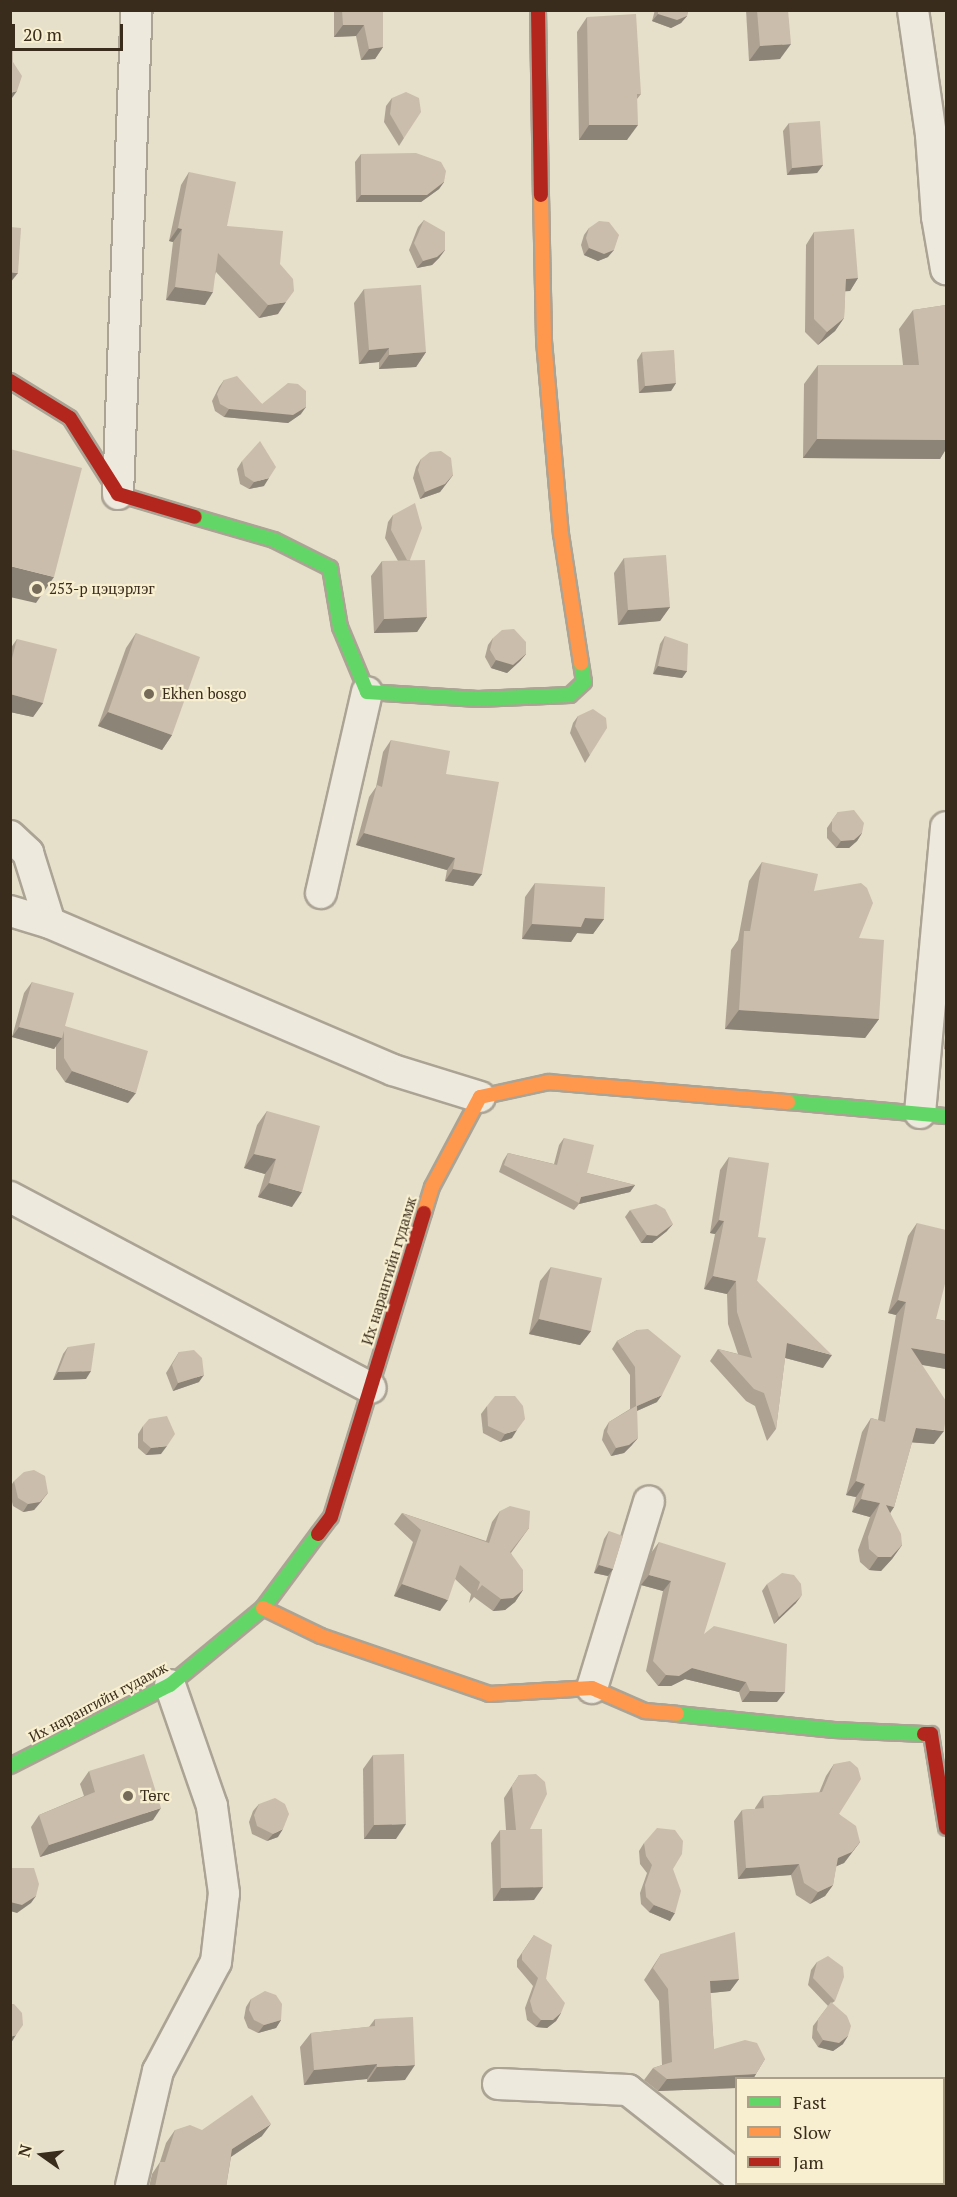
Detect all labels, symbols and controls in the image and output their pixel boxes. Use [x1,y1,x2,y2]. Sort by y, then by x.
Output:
scale bar [15,12,126,50]
text: 20 m [23,22,62,46]
place label: 253-р цэцэрлэг [49,580,155,598]
marker: 253-р цэцэрлэг [30,582,44,596]
marker: Ekhen bosgo [140,685,158,703]
place label: Ekhen bosgo [162,685,247,703]
street label: Их нарангийн гудамж [358,1195,420,1347]
street label: Их нарангийн гудамж [26,1658,170,1746]
place label: Төгс [140,1787,170,1805]
marker: Төгс [121,1789,135,1803]
legend [735,2077,945,2185]
text: Fast [793,2090,826,2114]
text: Slow [793,2120,831,2144]
north arrow [12,2125,72,2185]
text: N [12,2142,37,2159]
text: Jam [793,2150,824,2174]

